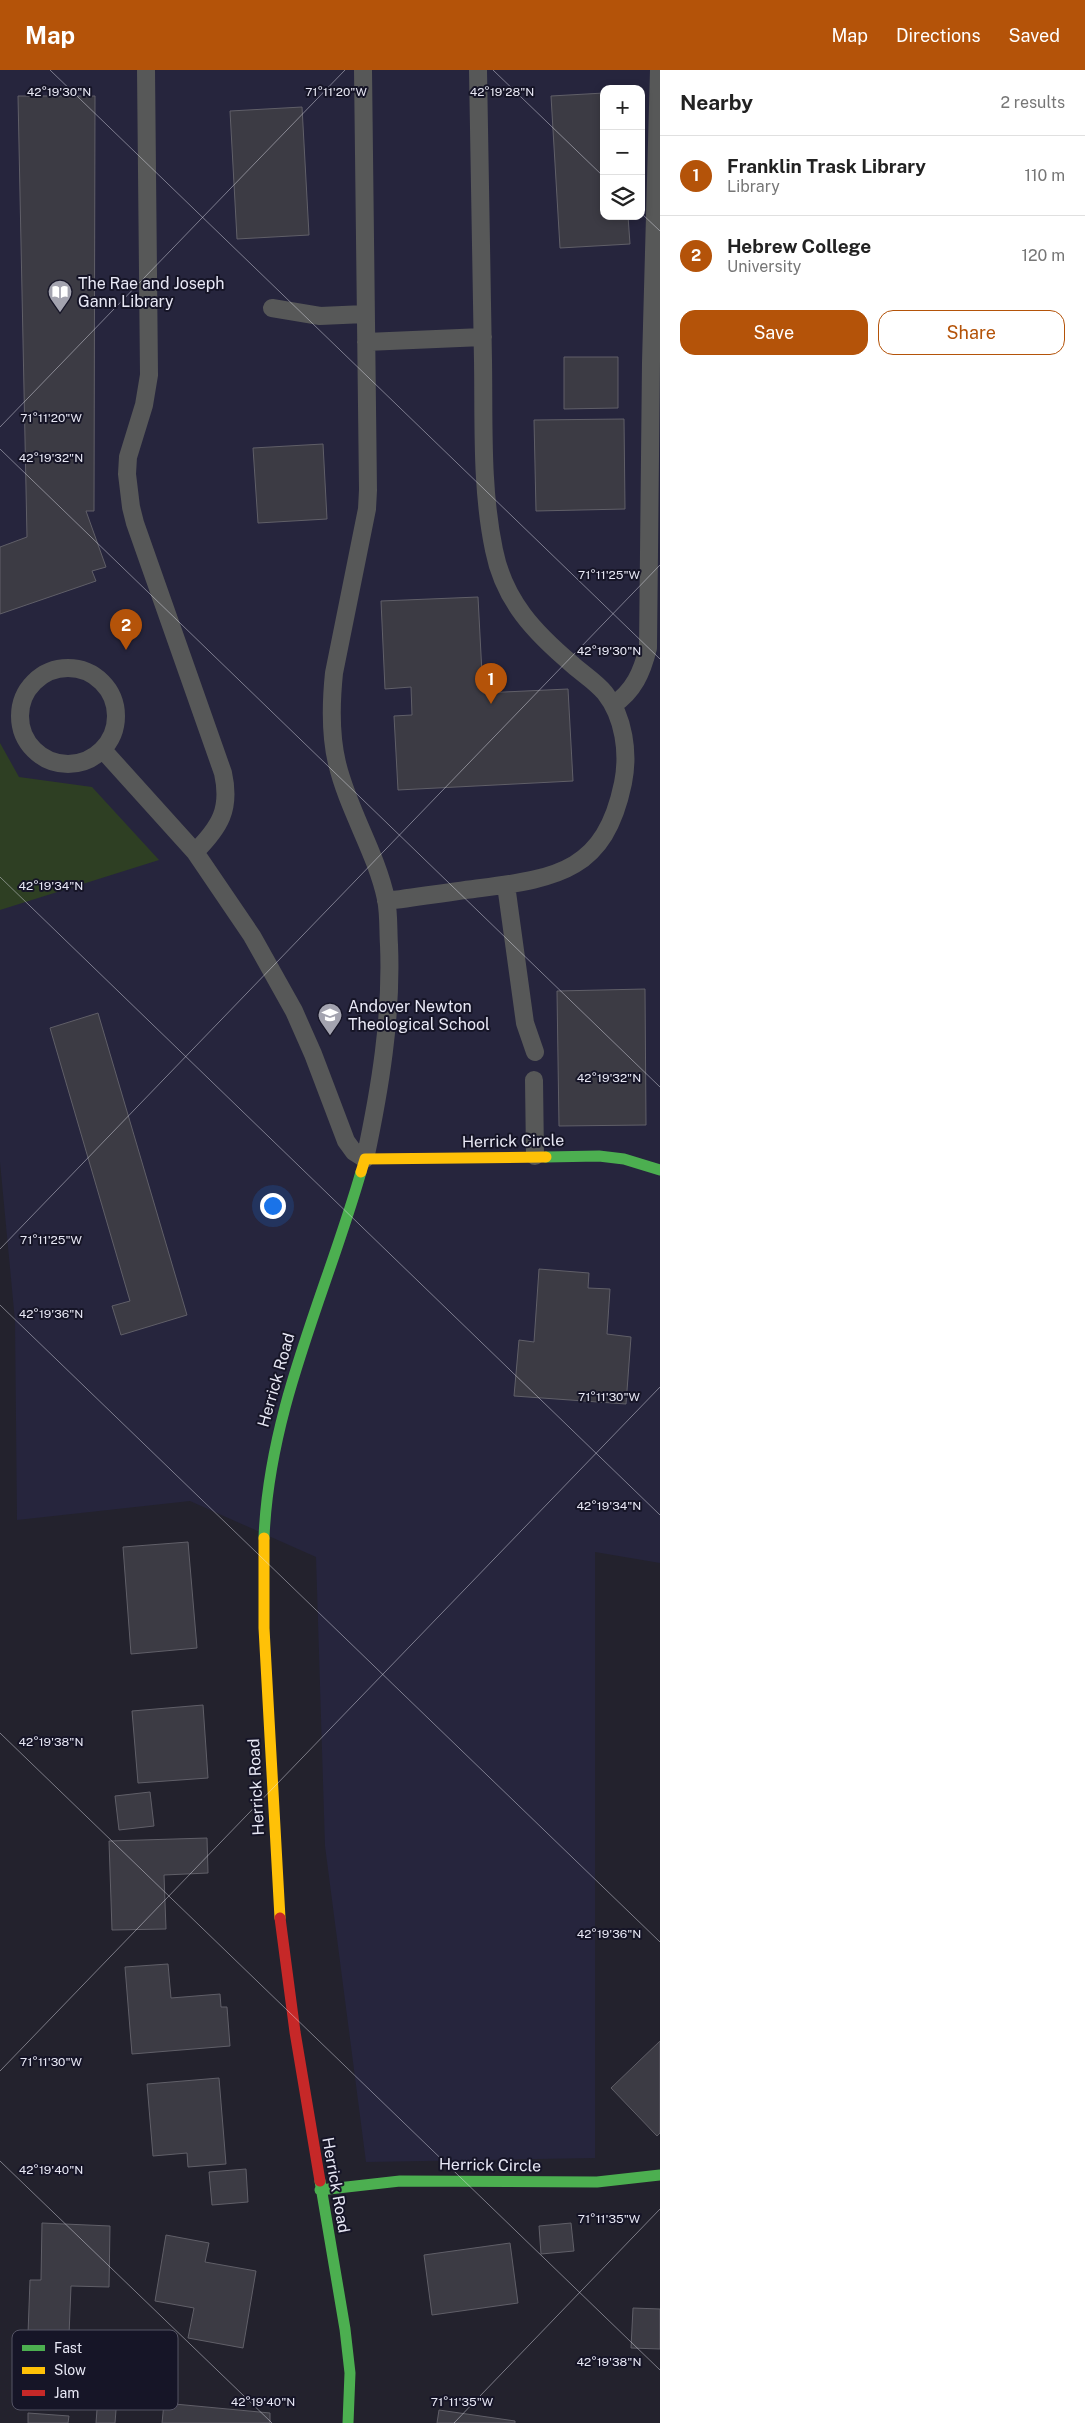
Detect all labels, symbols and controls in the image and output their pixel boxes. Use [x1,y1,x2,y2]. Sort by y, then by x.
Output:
text: Map [25,21,75,49]
text: Map [831,25,868,46]
text: Directions [896,25,981,46]
text: Saved [1009,25,1060,46]
text: 42°19'30"N [27,85,91,99]
text: 71°11'20"W [305,85,367,99]
text: 42°19'28"N [470,85,534,99]
map controls [600,85,645,220]
button: + [600,85,645,130]
text: Nearby [680,90,753,115]
text: 2 results [1000,93,1065,112]
button: − [600,130,645,175]
text: Franklin Trask Library [727,155,926,177]
text: 1 [693,166,699,185]
text: 110 m [1024,166,1065,185]
button: layers [600,175,645,220]
text: Library [727,177,780,196]
text: Hebrew College [727,235,871,257]
text: 2 [691,246,701,265]
text: 120 m [1021,246,1065,265]
text: University [727,257,801,276]
place label: The Rae and Joseph Gann Library [78,274,225,311]
library icon: The Rae and Joseph Gann Library [47,279,73,313]
button: Save [680,310,868,355]
button: Share [878,310,1065,355]
text: 71°11'20"W [20,411,82,425]
text: 42°19'32"N [19,451,83,465]
text: 71°11'25"W [578,568,641,582]
pin: 2 [110,609,142,650]
text: 42°19'30"N [577,644,641,658]
pin: 1 [475,663,507,704]
text: 42°19'34"N [19,879,83,893]
place label: Andover Newton Theological School [348,997,490,1034]
school or university icon: Andover Newton Theological School [317,1002,343,1036]
text: 42°19'32"N [577,1071,641,1085]
street label: Herrick Circle [462,1131,564,1151]
your location [260,1193,286,1219]
text: 71°11'25"W [20,1233,83,1247]
text: 42°19'36"N [19,1307,83,1321]
street label: Herrick Road [253,1331,299,1429]
text: 71°11'30"W [578,1390,641,1404]
text: 42°19'34"N [577,1499,641,1513]
text: 42°19'38"N [18,1735,84,1749]
street label: Herrick Road [244,1738,268,1836]
text: 42°19'36"N [577,1927,641,1941]
text: 71°11'30"W [20,2055,83,2069]
street label: Herrick Road [318,2136,354,2234]
street label: Herrick Circle [439,2155,541,2175]
text: 42°19'40"N [19,2163,83,2177]
text: 71°11'35"W [578,2212,641,2226]
legend [12,2330,178,2410]
text: Fast [54,2340,82,2356]
text: 42°19'38"N [576,2355,642,2369]
text: Slow [54,2362,86,2378]
text: Jam [54,2385,79,2401]
text: 42°19'40"N [231,2395,295,2409]
text: 71°11'35"W [431,2395,494,2409]

